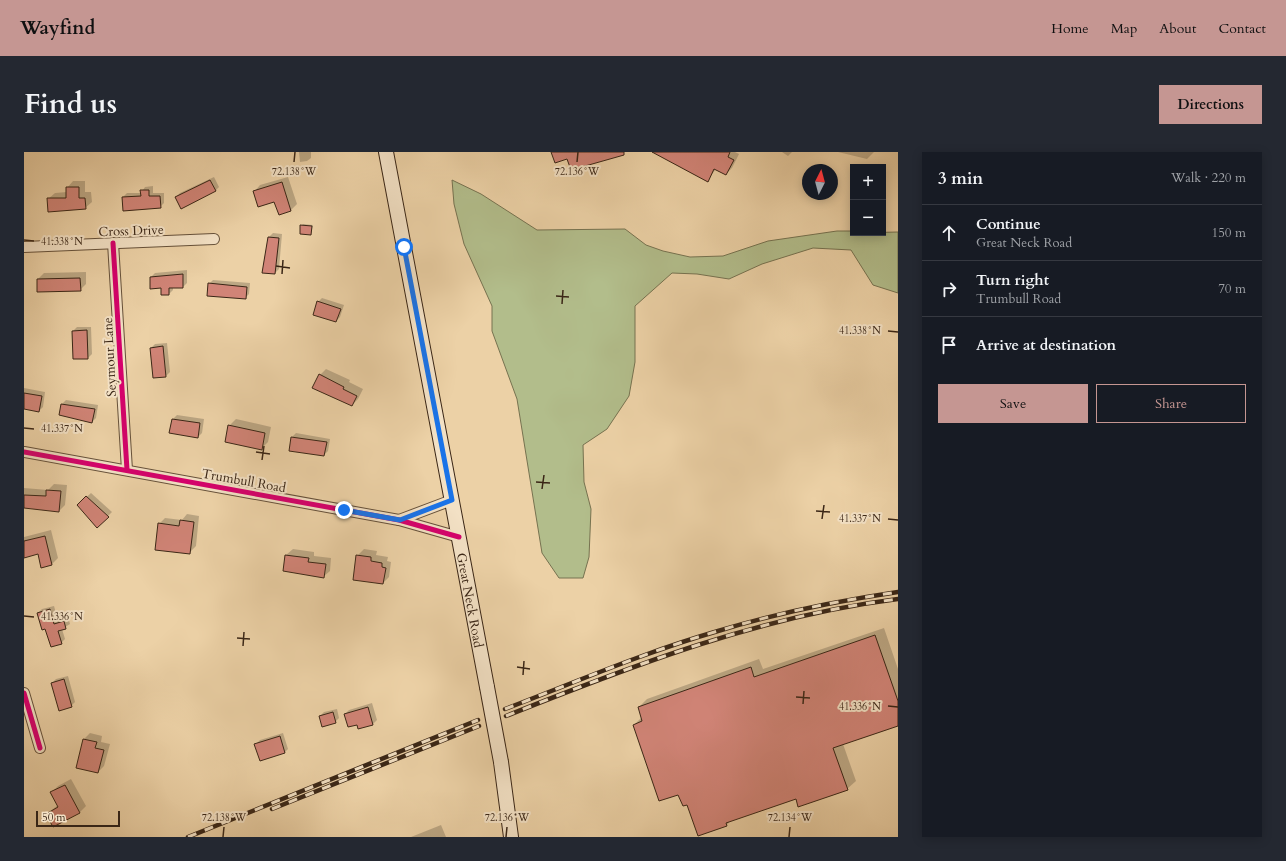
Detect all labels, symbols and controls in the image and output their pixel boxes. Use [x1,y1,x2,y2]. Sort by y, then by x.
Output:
text: Wayfind [20,15,95,41]
text: Home [1051,19,1089,38]
text: Map [1111,19,1137,38]
text: About [1159,19,1196,38]
text: Contact [1218,19,1266,38]
text: Find us [24,85,117,123]
button: Directions [1159,85,1262,124]
north arrow [802,164,838,200]
map controls [850,164,886,236]
button: + [850,164,886,200]
text: 72.138°W [272,165,317,179]
text: 72.136°W [555,165,600,179]
text: 3 min [938,167,983,190]
text: Walk · 220 m [1171,169,1246,187]
button: − [850,200,886,236]
text: Continue [976,214,1041,234]
street label: Cross Drive [98,221,164,241]
icon: ahead [938,222,960,244]
text: 150 m [1212,224,1246,242]
text: Great Neck Road [976,234,1072,252]
text: 41.338°N [41,235,83,249]
route start [395,238,413,256]
text: Turn right [976,270,1049,290]
icon: right [938,278,960,300]
text: 70 m [1218,280,1246,298]
text: Trumbull Road [976,290,1061,308]
street label: Seymour Lane [99,317,121,397]
text: 41.338°N [839,324,881,338]
icon: arrive [938,334,960,356]
text: Arrive at destination [976,335,1116,355]
button: Save [938,384,1088,423]
button: Share [1096,384,1246,423]
text: 41.337°N [41,422,83,436]
street label: Trumbull Road [200,465,287,497]
route end [335,501,353,519]
text: 41.337°N [839,512,881,526]
street label: Great Neck Road [452,551,487,649]
text: 41.336°N [41,610,83,624]
text: 41.336°N [839,700,881,714]
scale bar [36,809,120,828]
text: 50 m [42,810,66,825]
text: 72.138°W [202,811,247,825]
text: 72.136°W [485,811,530,825]
text: 72.134°W [768,811,813,825]

